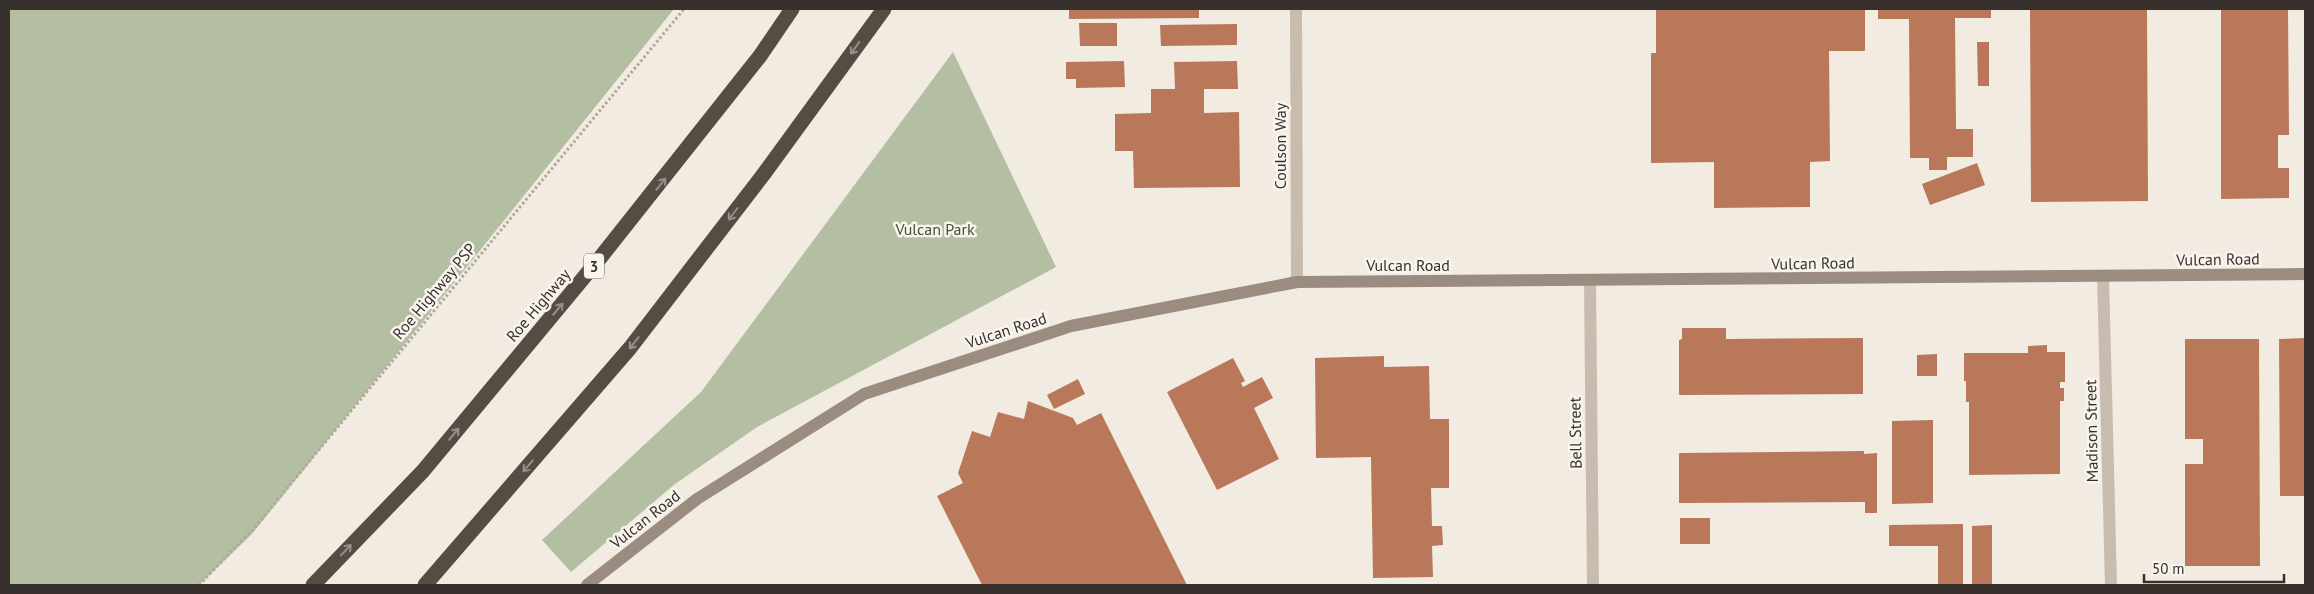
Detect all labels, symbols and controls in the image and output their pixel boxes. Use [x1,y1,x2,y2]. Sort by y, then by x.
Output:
one-way arrow [850,41,861,54]
street label: Coulson Way [1270,102,1290,189]
one-way arrow [655,177,666,190]
one-way arrow [728,207,739,220]
park label: Vulcan Park [894,219,975,239]
street label: Roe Highway PSP [388,239,480,343]
street label: Vulcan Road [2175,248,2260,270]
street label: Vulcan Road [1770,252,1855,274]
road number: 3 [584,254,604,278]
street label: Vulcan Road [1365,255,1450,275]
street label: Roe Highway [502,264,575,346]
one-way arrow [552,303,563,316]
street label: Vulcan Road [962,308,1049,353]
one-way arrow [629,336,640,349]
street label: Madison Street [2080,379,2102,483]
street label: Bell Street [1564,396,1586,469]
one-way arrow [448,428,459,441]
one-way arrow [522,459,534,472]
street label: Vulcan Road [605,485,684,553]
one-way arrow [340,544,352,556]
scale bar [2144,552,2284,584]
text: 50 m [2152,559,2185,578]

